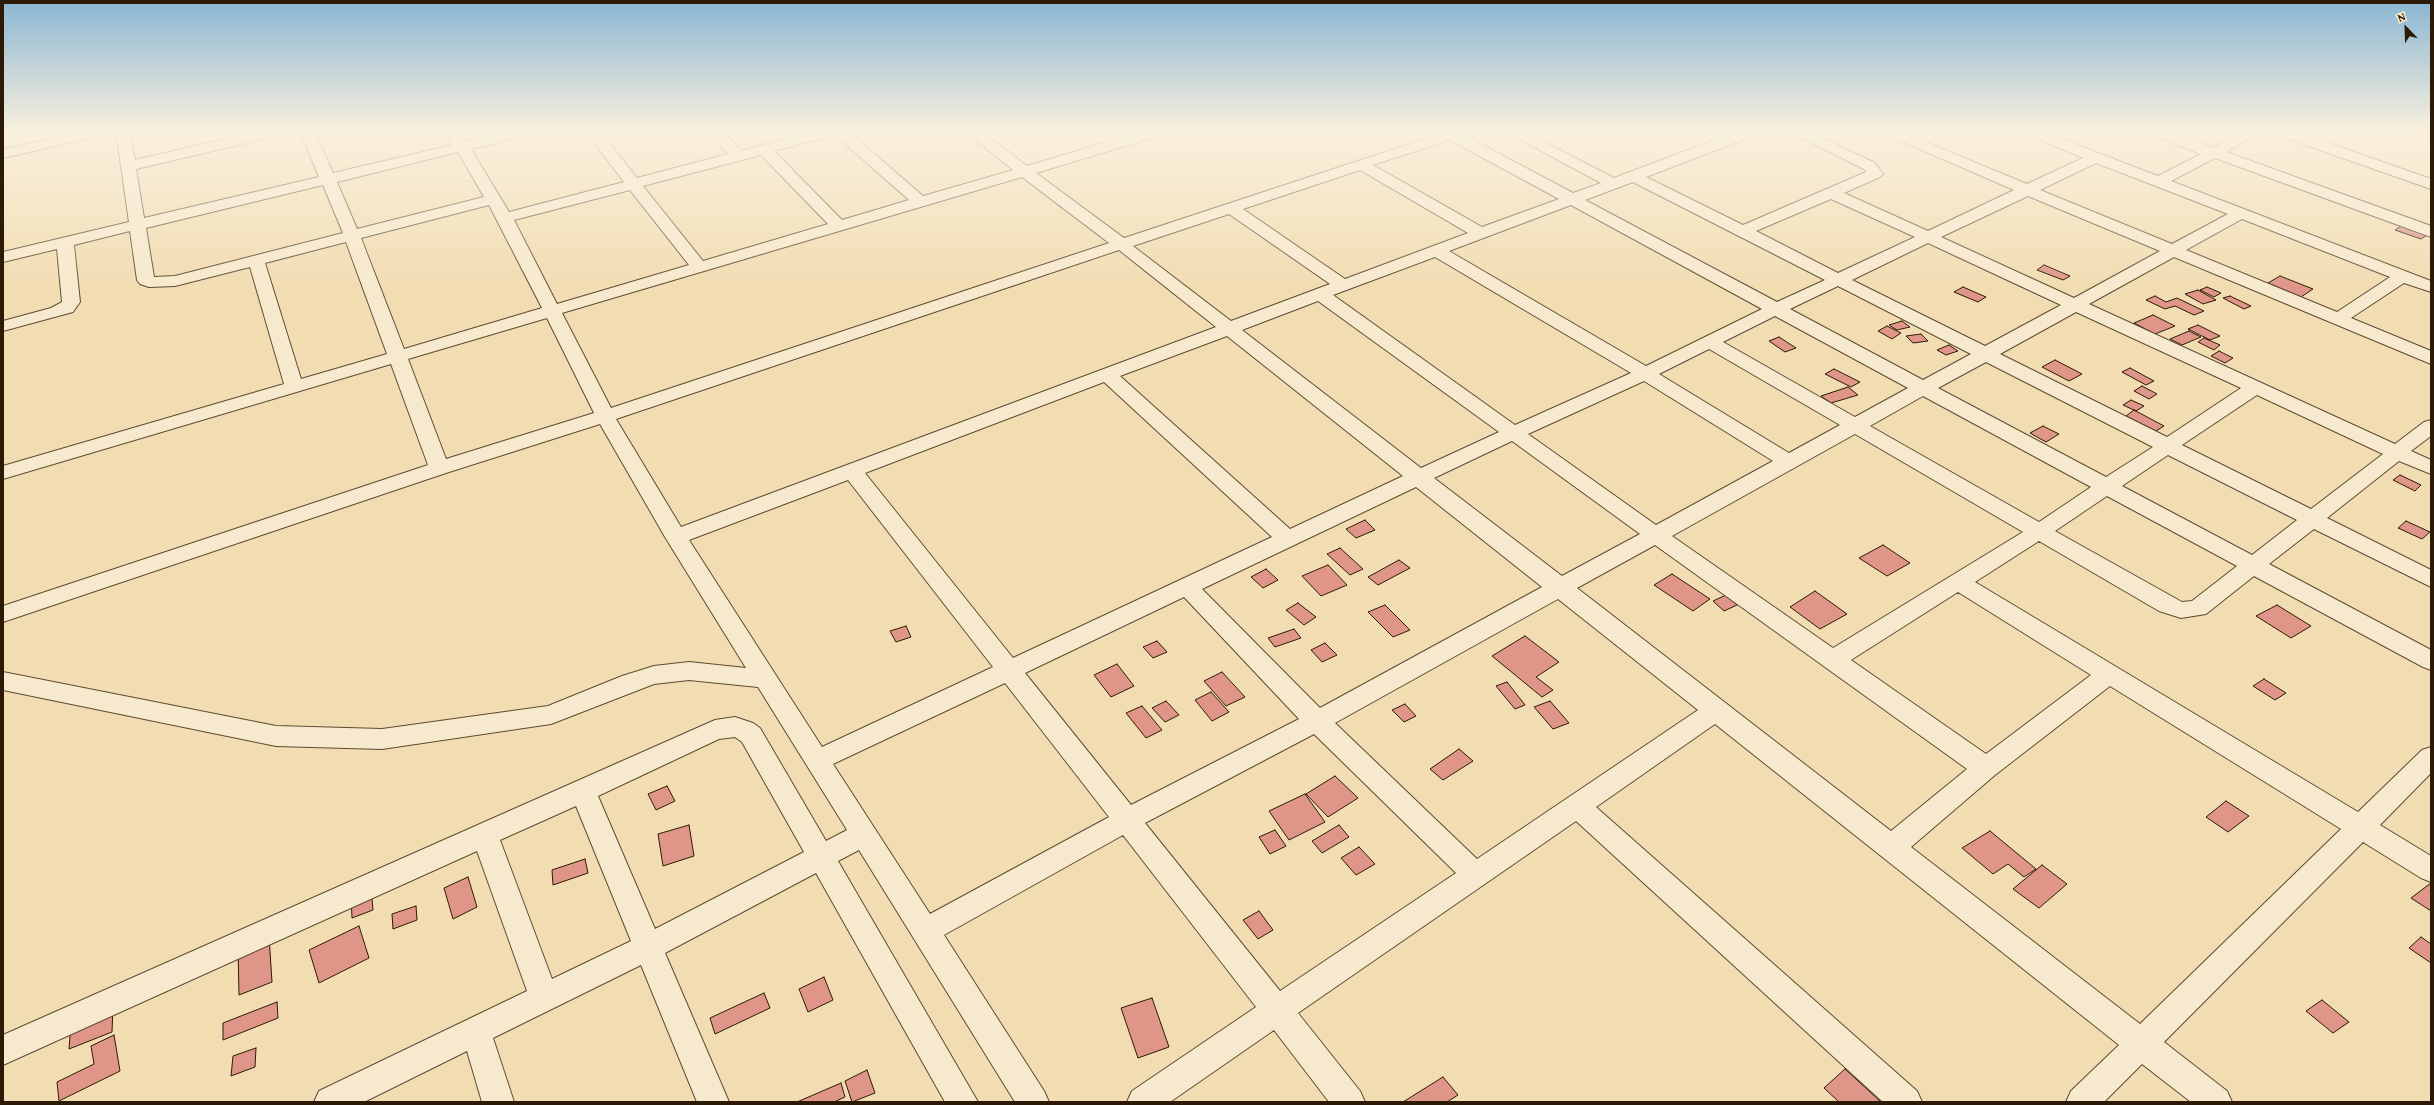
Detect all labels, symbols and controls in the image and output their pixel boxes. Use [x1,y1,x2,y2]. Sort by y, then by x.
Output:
north arrow [2386,8,2426,48]
text: N [2395,8,2408,26]

